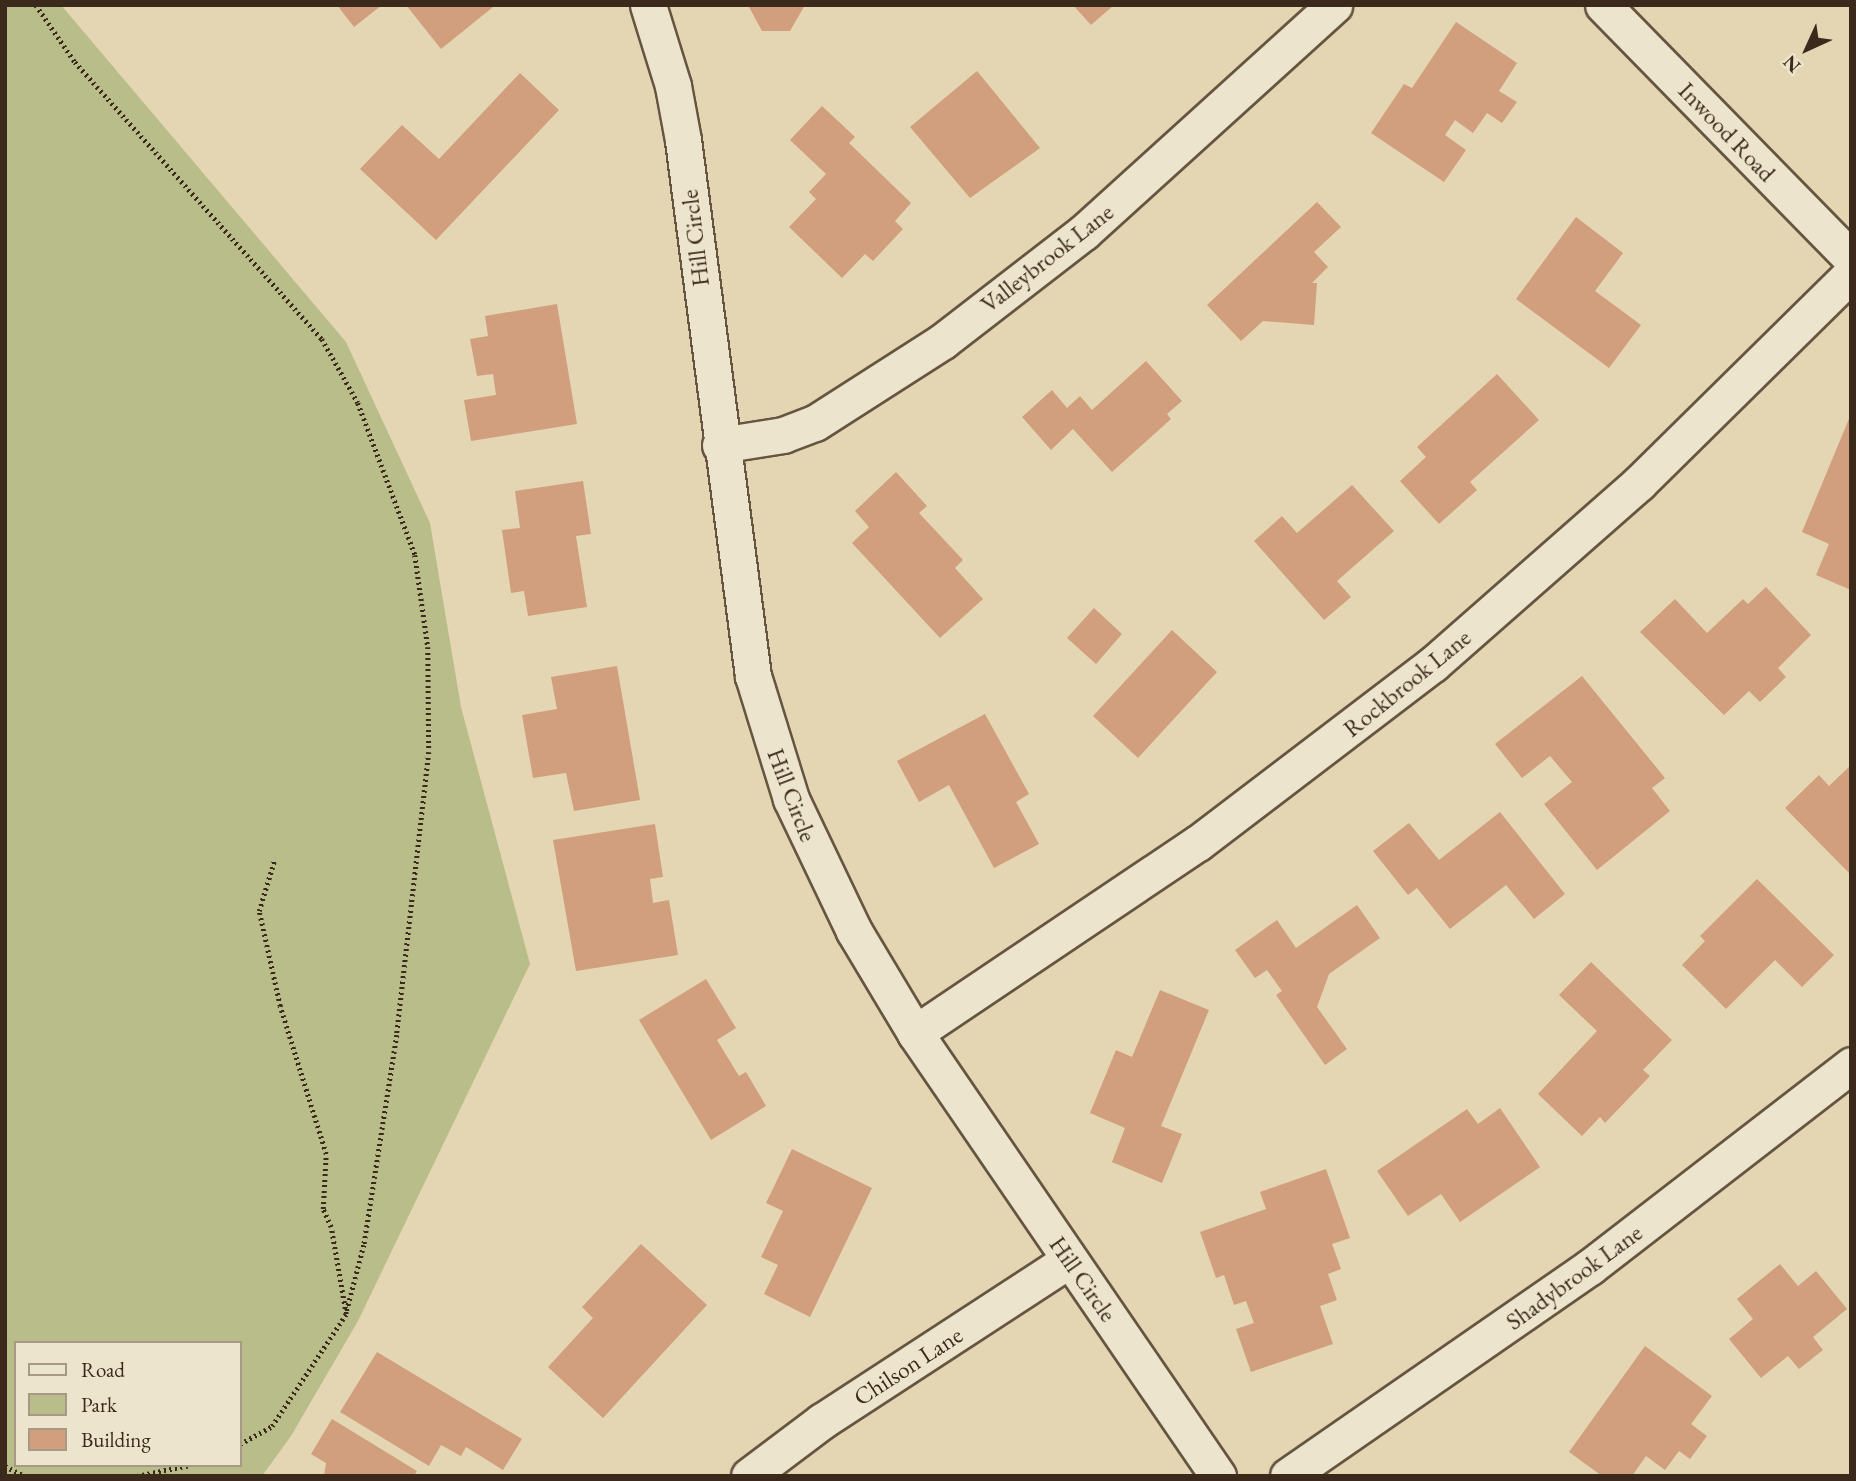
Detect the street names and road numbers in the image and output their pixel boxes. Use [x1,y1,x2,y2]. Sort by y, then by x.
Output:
street label: Inwood Road [1673,76,1781,188]
street label: Hill Circle [675,188,715,288]
street label: Valleybrook Lane [975,197,1119,319]
street label: Rockbrook Lane [1338,623,1476,743]
street label: Hill Circle [761,744,823,846]
street label: Shadybrook Lane [1500,1218,1648,1336]
street label: Hill Circle [1043,1231,1123,1327]
street label: Chilson Lane [848,1320,968,1412]

